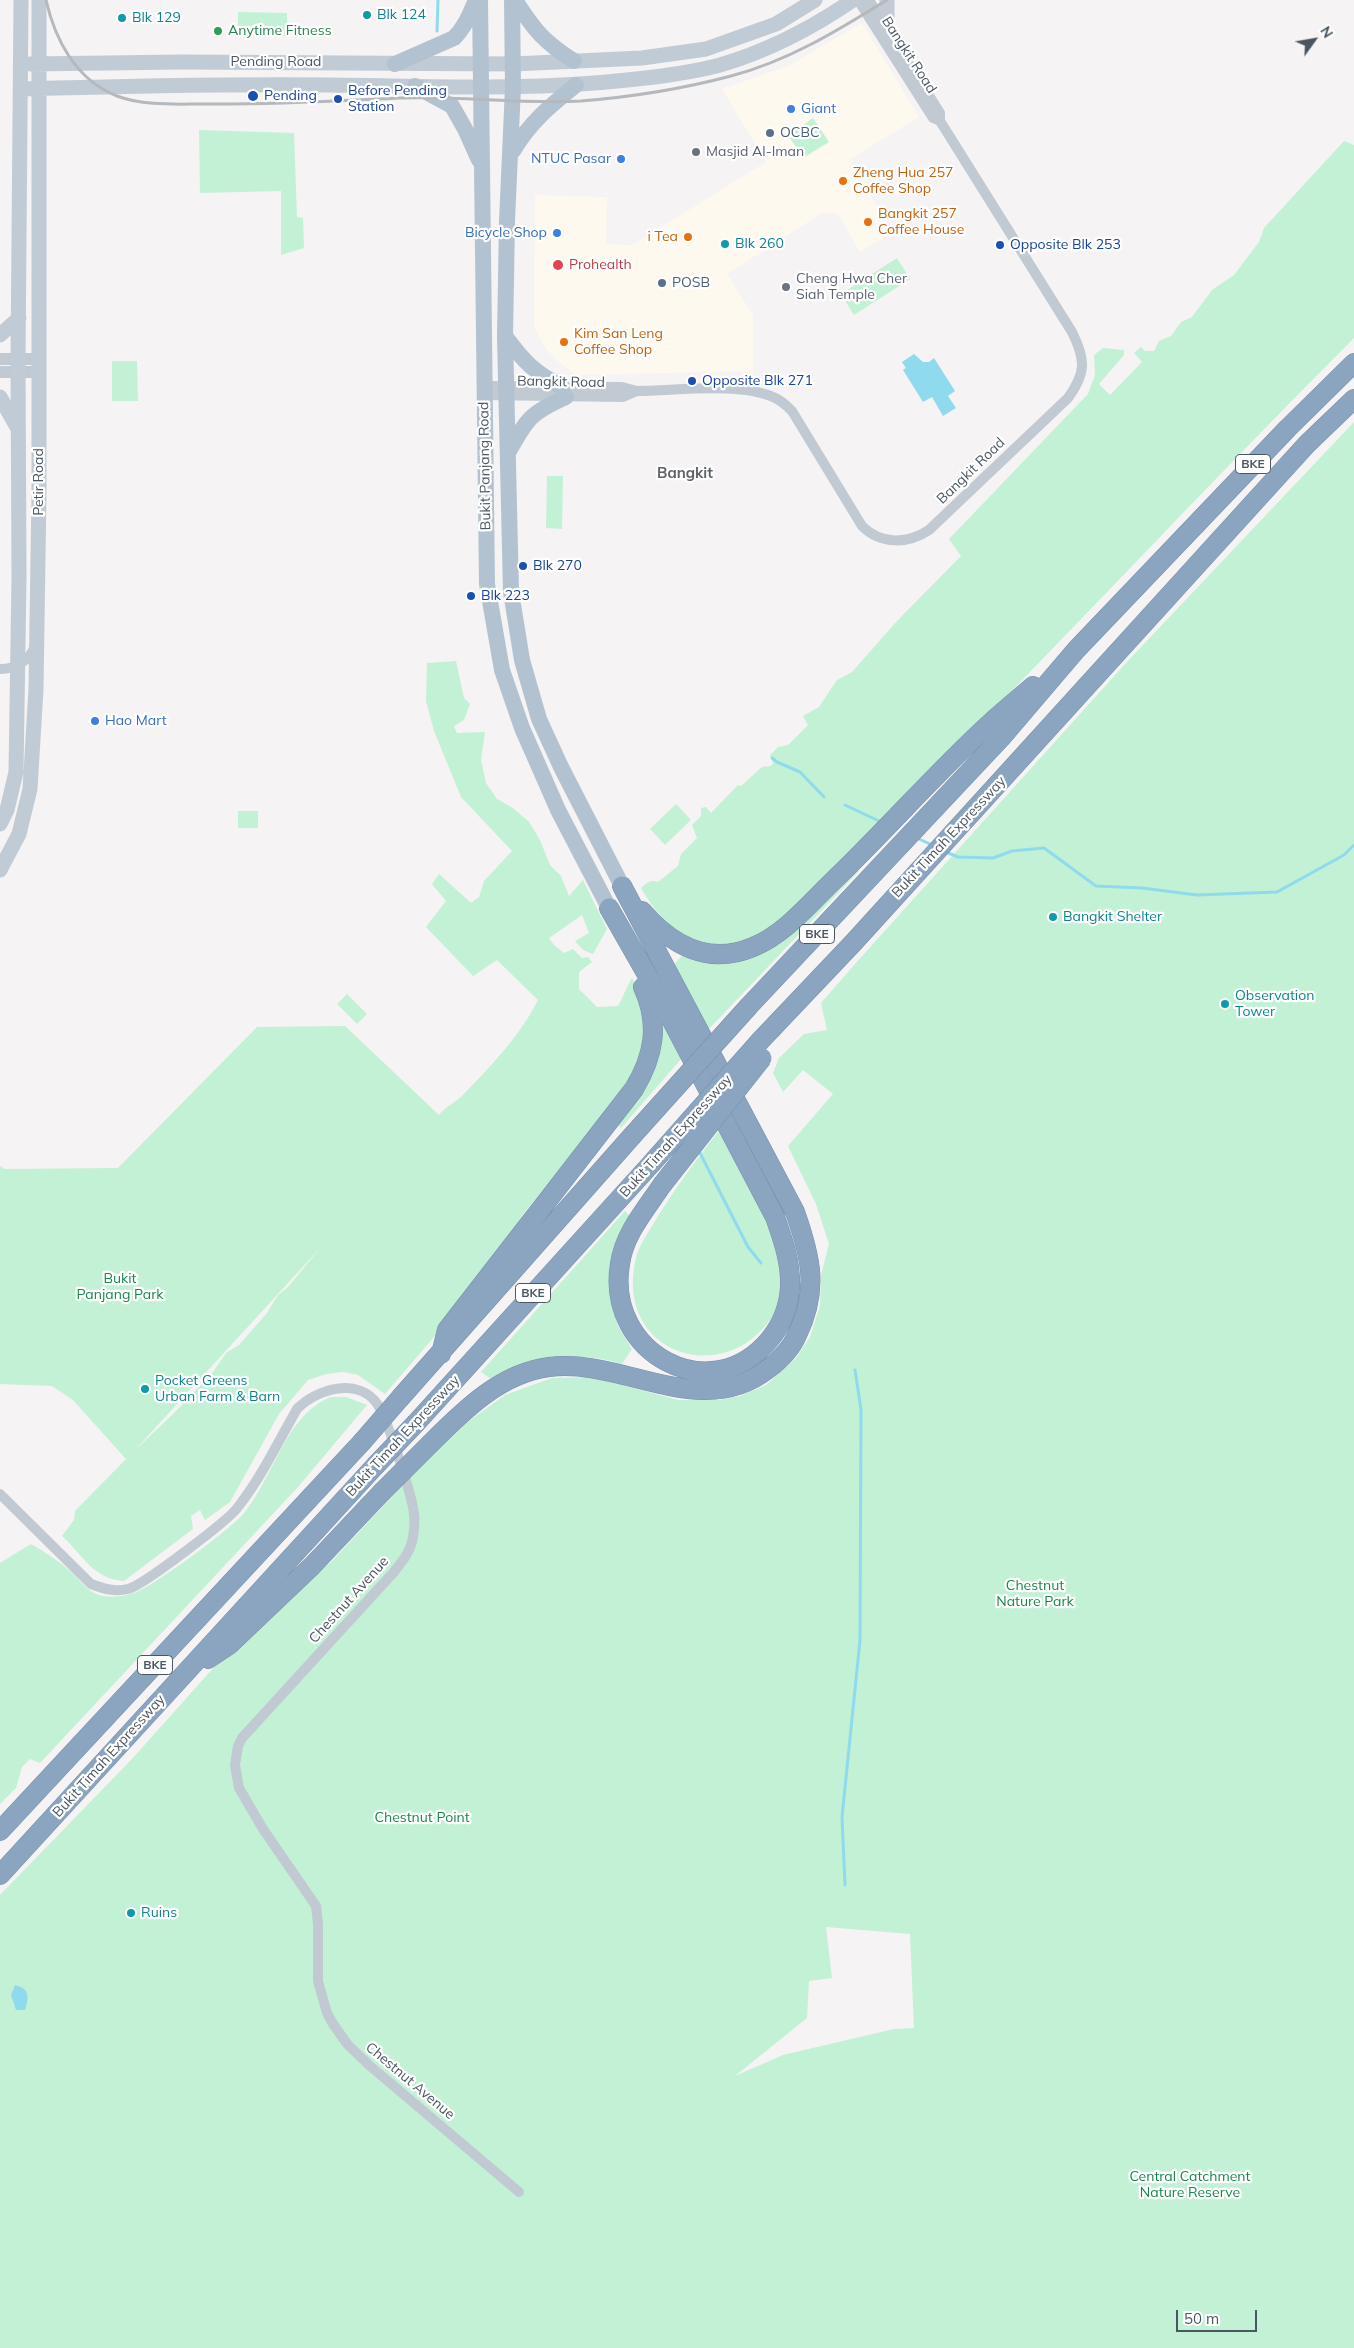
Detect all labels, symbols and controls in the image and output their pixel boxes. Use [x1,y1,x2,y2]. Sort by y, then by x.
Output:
place label: Blk 124 [377,7,426,23]
marker: Blk 124 [361,9,373,21]
place label: Blk 129 [132,10,181,26]
marker: Blk 129 [116,12,128,24]
street label: Bangkit Road [878,14,940,96]
north arrow [1289,15,1339,65]
place label: Anytime Fitness [228,23,332,39]
text: N [1316,23,1337,41]
marker: Anytime Fitness [212,25,224,37]
street label: Pending Road [231,54,321,70]
place label: Before Pending Station [348,83,447,115]
place label: Pending [264,88,317,104]
marker: Pending [246,89,260,103]
marker: Before Pending Station [332,93,344,105]
place label: Giant [801,101,836,117]
marker: Giant [785,103,797,115]
place label: OCBC [780,125,819,141]
marker: OCBC [764,127,776,139]
place label: Masjid Al-Iman [706,144,804,160]
marker: Masjid Al-Iman [690,146,702,158]
place label: NTUC Pasar [531,151,611,167]
marker: NTUC Pasar [615,153,627,165]
place label: Zheng Hua 257 Coffee Shop [853,165,954,198]
marker: Zheng Hua 257 Coffee Shop [837,175,849,187]
place label: Bangkit 257 Coffee House [878,206,964,238]
marker: Bangkit 257 Coffee House [862,216,874,228]
place label: Bicycle Shop [465,225,547,241]
marker: Bicycle Shop [551,227,563,239]
place label: i Tea [648,229,678,245]
marker: i Tea [682,231,694,243]
place label: Blk 260 [735,236,784,252]
place label: Opposite Blk 253 [1010,237,1121,253]
marker: Blk 260 [719,238,731,250]
marker: Opposite Blk 253 [994,239,1006,251]
place label: Prohealth [569,257,632,273]
marker: Prohealth [551,258,565,272]
place label: Cheng Hwa Cher Siah Temple [796,271,907,304]
place label: POSB [672,275,710,291]
marker: POSB [656,277,668,289]
marker: Cheng Hwa Cher Siah Temple [780,281,792,293]
place label: Kim San Leng Coffee Shop [574,326,663,358]
marker: Kim San Leng Coffee Shop [558,336,570,348]
street label: Bangkit Road [517,373,605,391]
place label: Opposite Blk 271 [702,373,813,389]
marker: Opposite Blk 271 [686,375,698,387]
street label: Bukit Panjang Road [475,402,495,530]
street label: Bangkit Road [934,434,1008,508]
street label: Petir Road [31,448,47,516]
road number: BKE [1236,454,1270,474]
district label: Bangkit [657,464,713,482]
place label: Blk 270 [533,558,582,574]
marker: Blk 270 [517,560,529,572]
place label: Blk 223 [481,588,530,604]
marker: Blk 223 [465,590,477,602]
place label: Hao Mart [105,713,167,729]
marker: Hao Mart [89,715,101,727]
street label: Bukit Timah Expressway [889,773,1009,901]
place label: Bangkit Shelter [1063,909,1162,925]
marker: Bangkit Shelter [1047,911,1059,923]
road number: BKE [800,924,834,944]
place label: Observation Tower [1235,988,1314,1020]
marker: Observation Tower [1219,998,1231,1010]
street label: Bukit Timah Expressway [616,1071,736,1201]
park label: Bukit Panjang Park [77,1271,163,1304]
road number: BKE [516,1284,550,1302]
street label: Bukit Timah Expressway [343,1372,463,1500]
place label: Pocket Greens Urban Farm & Barn [155,1373,280,1405]
marker: Pocket Greens Urban Farm & Barn [139,1383,151,1395]
street label: Chestnut Avenue [306,1553,392,1647]
park label: Chestnut Nature Park [996,1578,1074,1610]
road number: BKE [138,1656,172,1674]
street label: Bukit Timah Expressway [49,1691,169,1821]
park label: Chestnut Point [374,1810,470,1826]
place label: Ruins [141,1905,177,1921]
marker: Ruins [125,1907,137,1919]
street label: Chestnut Avenue [362,2039,458,2123]
park label: Central Catchment Nature Reserve [1130,2169,1250,2202]
scale bar [1179,2300,1260,2332]
text: 50 m [1184,2309,1219,2328]

